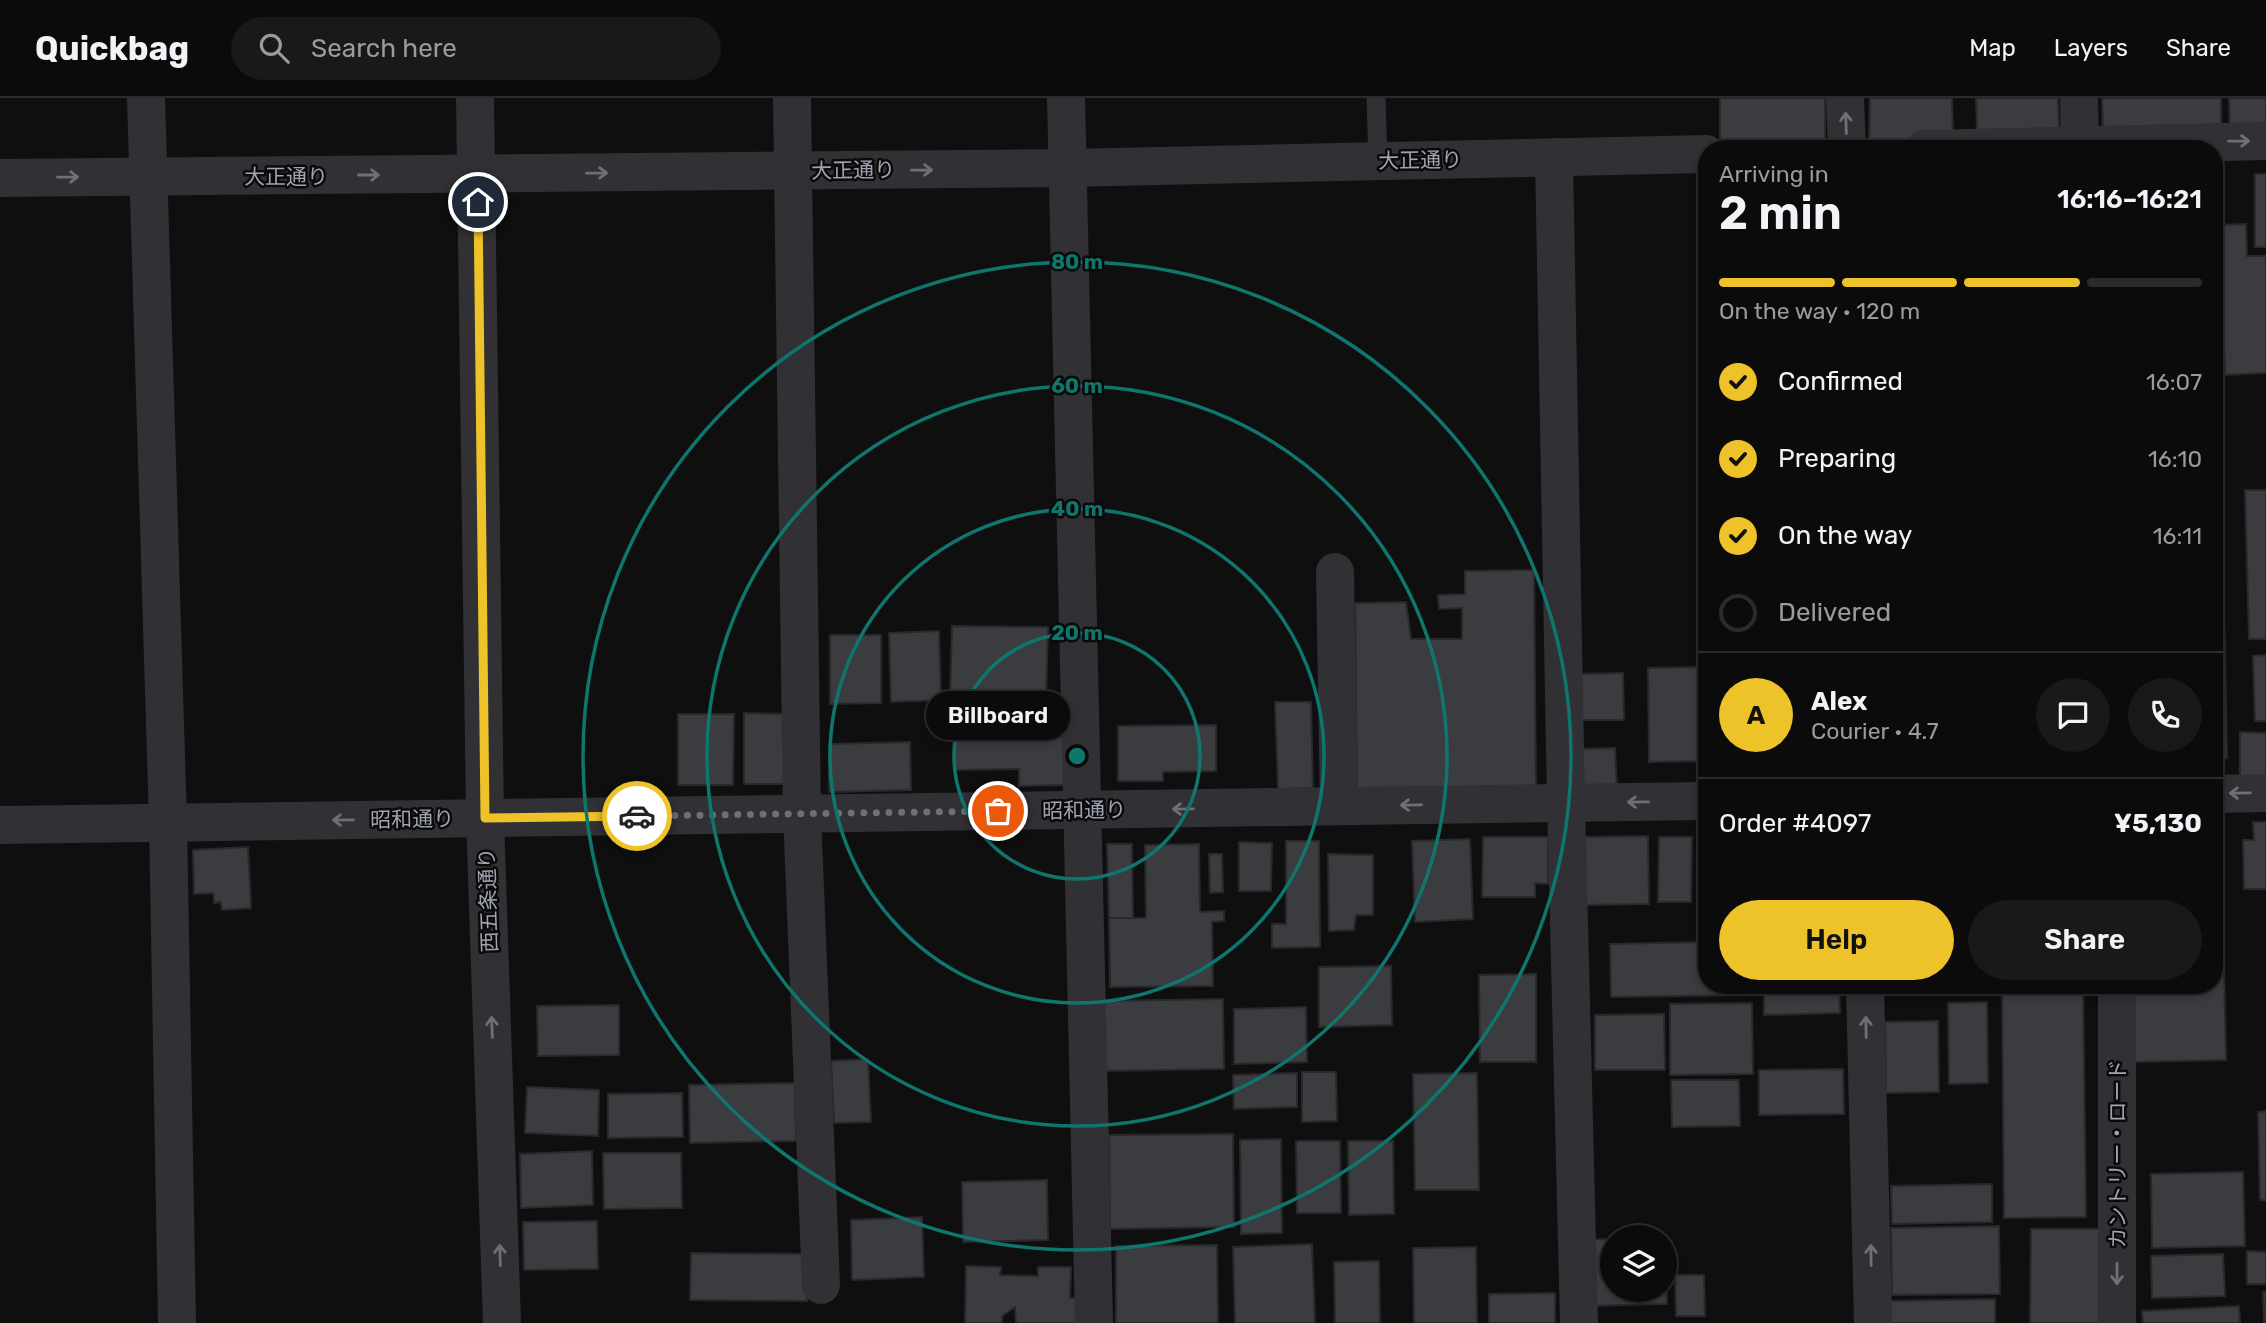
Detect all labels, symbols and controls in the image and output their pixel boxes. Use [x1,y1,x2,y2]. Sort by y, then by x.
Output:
search box [231,17,721,80]
text: Quickbag [35,29,189,68]
icon: search [255,29,293,67]
text: Search here [311,33,457,64]
text: Map [1969,34,2016,62]
text: Layers [2054,34,2128,62]
text: Share [2166,34,2231,62]
one-way arrow [1839,112,1853,135]
one-way arrow [2227,135,2250,148]
street label: 大正通り [1378,147,1462,173]
street label: 大正通り [811,157,895,183]
text: Arriving in [1719,160,1829,188]
one-way arrow [910,163,933,176]
street label: 大正通り [244,164,328,189]
one-way arrow [585,166,608,180]
one-way arrow [357,168,380,182]
one-way arrow [56,170,79,184]
pin [448,172,508,232]
icon: home [459,183,497,221]
text: 16:16–16:21 [2057,184,2202,215]
text: 2 min [1719,186,1842,241]
text: 80 m [1051,249,1103,274]
text: On the way · 120 m [1719,297,1920,325]
icon: check [1719,363,1757,401]
text: Confirmed [1778,366,1903,397]
text: 16:07 [2146,368,2202,396]
text: 60 m [1051,373,1103,398]
icon: check [1719,440,1757,478]
text: Preparing [1778,443,1896,474]
text: 16:10 [2148,445,2202,473]
text: 40 m [1051,496,1103,521]
icon: check [1719,517,1757,555]
text: On the way [1778,520,1912,551]
text: 16:11 [2153,522,2202,550]
text: Delivered [1778,597,1891,628]
text: 20 m [1051,620,1103,645]
button: chat [2036,678,2110,752]
button: phone [2128,678,2202,752]
text: Alex [1811,686,1867,717]
callout: Billboard [926,692,1070,741]
text: A [1747,700,1765,731]
text: Billboard [948,701,1048,729]
text: Courier · 4.7 [1811,717,1938,745]
centre of rings [1065,744,1089,768]
courier [602,781,672,851]
pin [968,781,1028,841]
one-way arrow [2229,786,2252,800]
icon: bag [979,792,1017,830]
one-way arrow [1627,795,1650,809]
icon: car [618,797,656,835]
street label: 昭和通り [1042,797,1126,823]
one-way arrow [1399,798,1422,812]
one-way arrow [1172,802,1195,815]
street label: 昭和通り [370,806,454,832]
text: Order #4097 [1719,808,1871,839]
text: ¥5,130 [2114,808,2202,839]
one-way arrow [332,814,355,827]
street label: 西五条通り [474,847,502,953]
button: Help [1719,900,1954,980]
button: Share [1968,900,2202,980]
one-way arrow [486,1016,499,1039]
one-way arrow [1860,1016,1873,1039]
street label: カントリー・ロード [2105,1060,2130,1249]
map controls [1600,1225,1677,1302]
button: layers [1600,1225,1677,1302]
one-way arrow [493,1244,506,1267]
one-way arrow [1864,1244,1878,1267]
one-way arrow [2110,1262,2124,1285]

